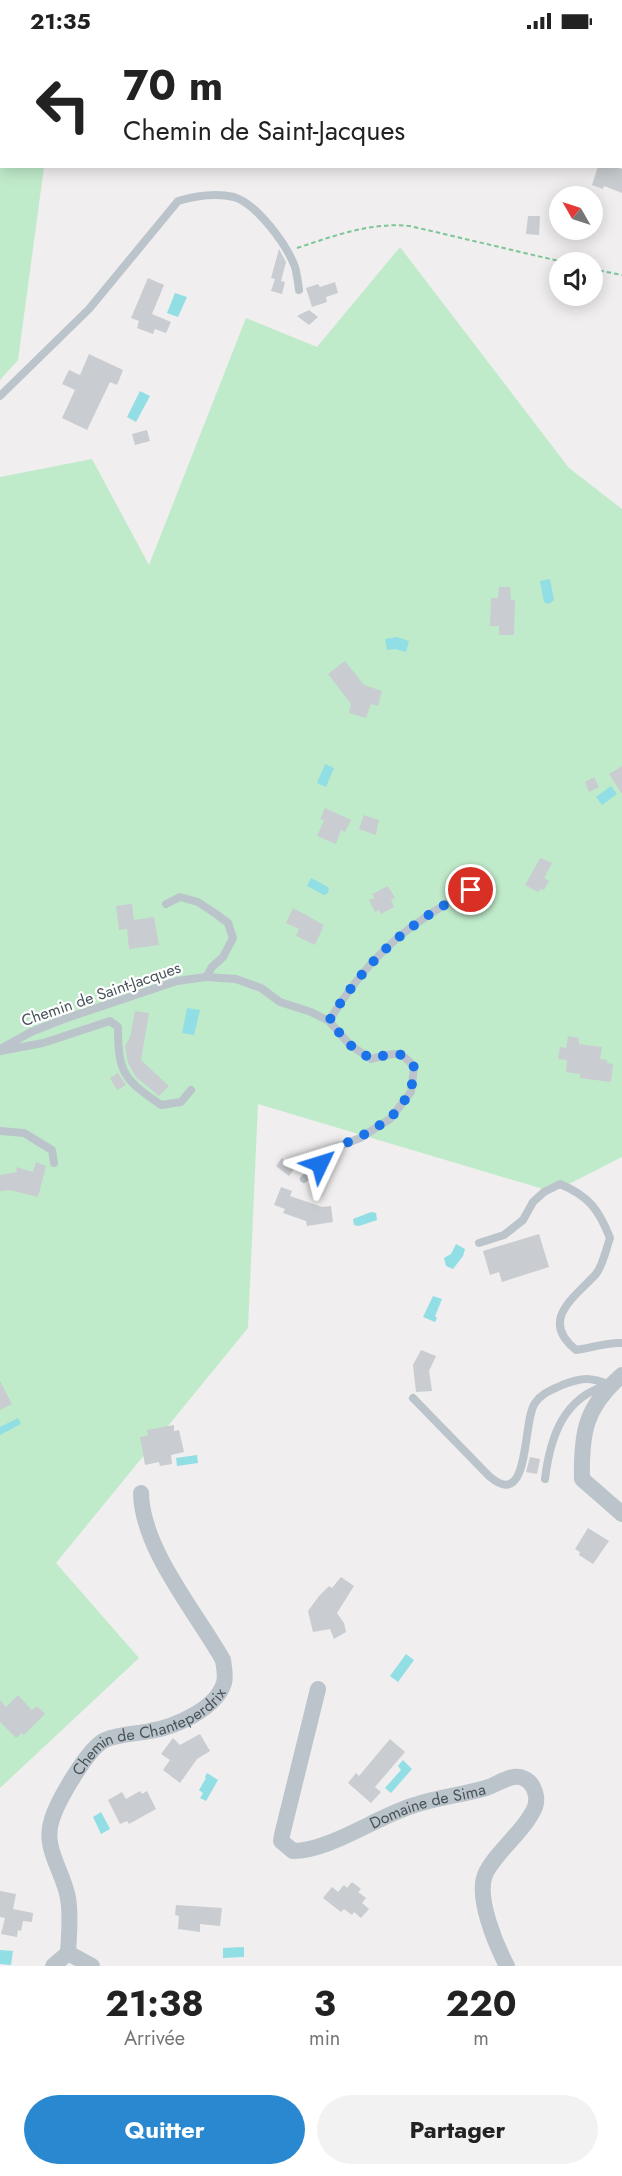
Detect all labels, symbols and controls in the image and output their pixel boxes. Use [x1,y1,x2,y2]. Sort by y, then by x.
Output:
text: 21:35 [30,5,91,37]
text: 70 m [123,55,223,116]
icon: left [24,66,102,144]
text: Chemin de Saint-Jacques [123,111,405,150]
north arrow [549,186,603,240]
map controls [549,186,603,306]
button: sound [549,252,603,306]
pin [445,864,496,915]
icon: arrive [454,873,487,906]
street label: Chemin de Saint-Jacques [18,956,184,1032]
position arrow [288,1132,352,1196]
street label: Chemin de Chanteperdrix [66,1683,231,1780]
street label: Domaine de Sima [365,1777,488,1834]
text: 21:38 [105,1977,204,2029]
text: 3 [314,1977,336,2029]
text: 220 [446,1977,517,2029]
text: Arrivée [124,2024,185,2053]
text: min [309,2024,340,2053]
text: m [473,2024,489,2053]
button: Quitter [24,2095,305,2164]
button: Partager [317,2095,598,2164]

